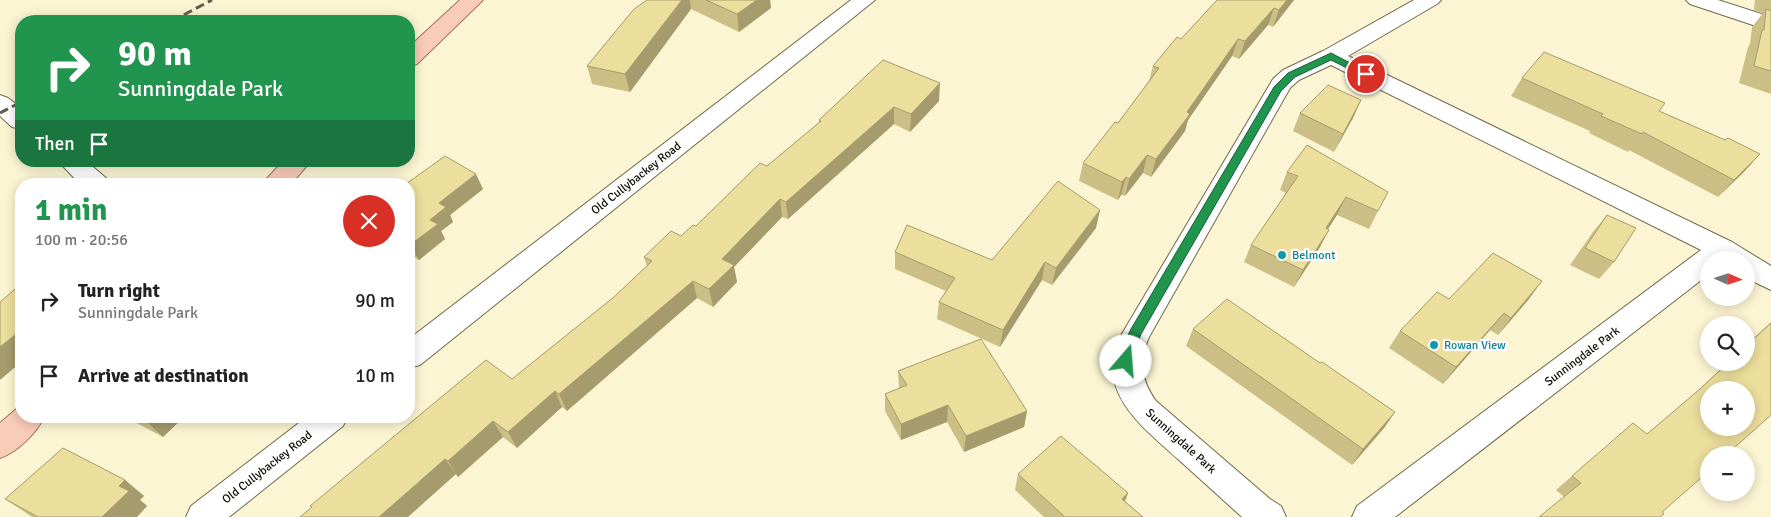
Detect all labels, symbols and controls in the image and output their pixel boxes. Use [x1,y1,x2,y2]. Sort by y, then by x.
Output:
text: 90 m [118,32,192,75]
icon: right [35,35,100,100]
pin [1345,53,1387,95]
icon: arrive [1352,60,1380,88]
text: Sunningdale Park [118,75,283,102]
icon: arrive [85,130,113,158]
text: Then [35,132,75,156]
street label: Old Cullybackey Road [588,139,684,218]
text: 1 min [35,192,107,229]
button: close [343,195,395,247]
text: 100 m · 20:56 [35,230,128,250]
place label: Belmont [1292,248,1335,263]
marker: Belmont [1276,249,1288,261]
north arrow [1700,251,1755,306]
map controls [1700,251,1755,501]
text: Turn right [78,279,160,303]
icon: right [35,287,63,315]
text: 90 m [355,289,395,313]
text: Sunningdale Park [78,303,198,323]
button: search [1700,316,1755,371]
street label: Sunningdale Park [1542,323,1623,389]
position arrow [1099,334,1151,386]
place label: Rowan View [1444,338,1506,353]
marker: Rowan View [1428,339,1440,351]
icon: arrive [35,362,63,390]
text: Arrive at destination [78,364,249,388]
text: 10 m [355,364,395,388]
button: + [1700,381,1755,436]
street label: Sunningdale Park [1142,406,1219,477]
street label: Old Cullybackey Road [219,428,315,507]
button: − [1700,446,1755,501]

